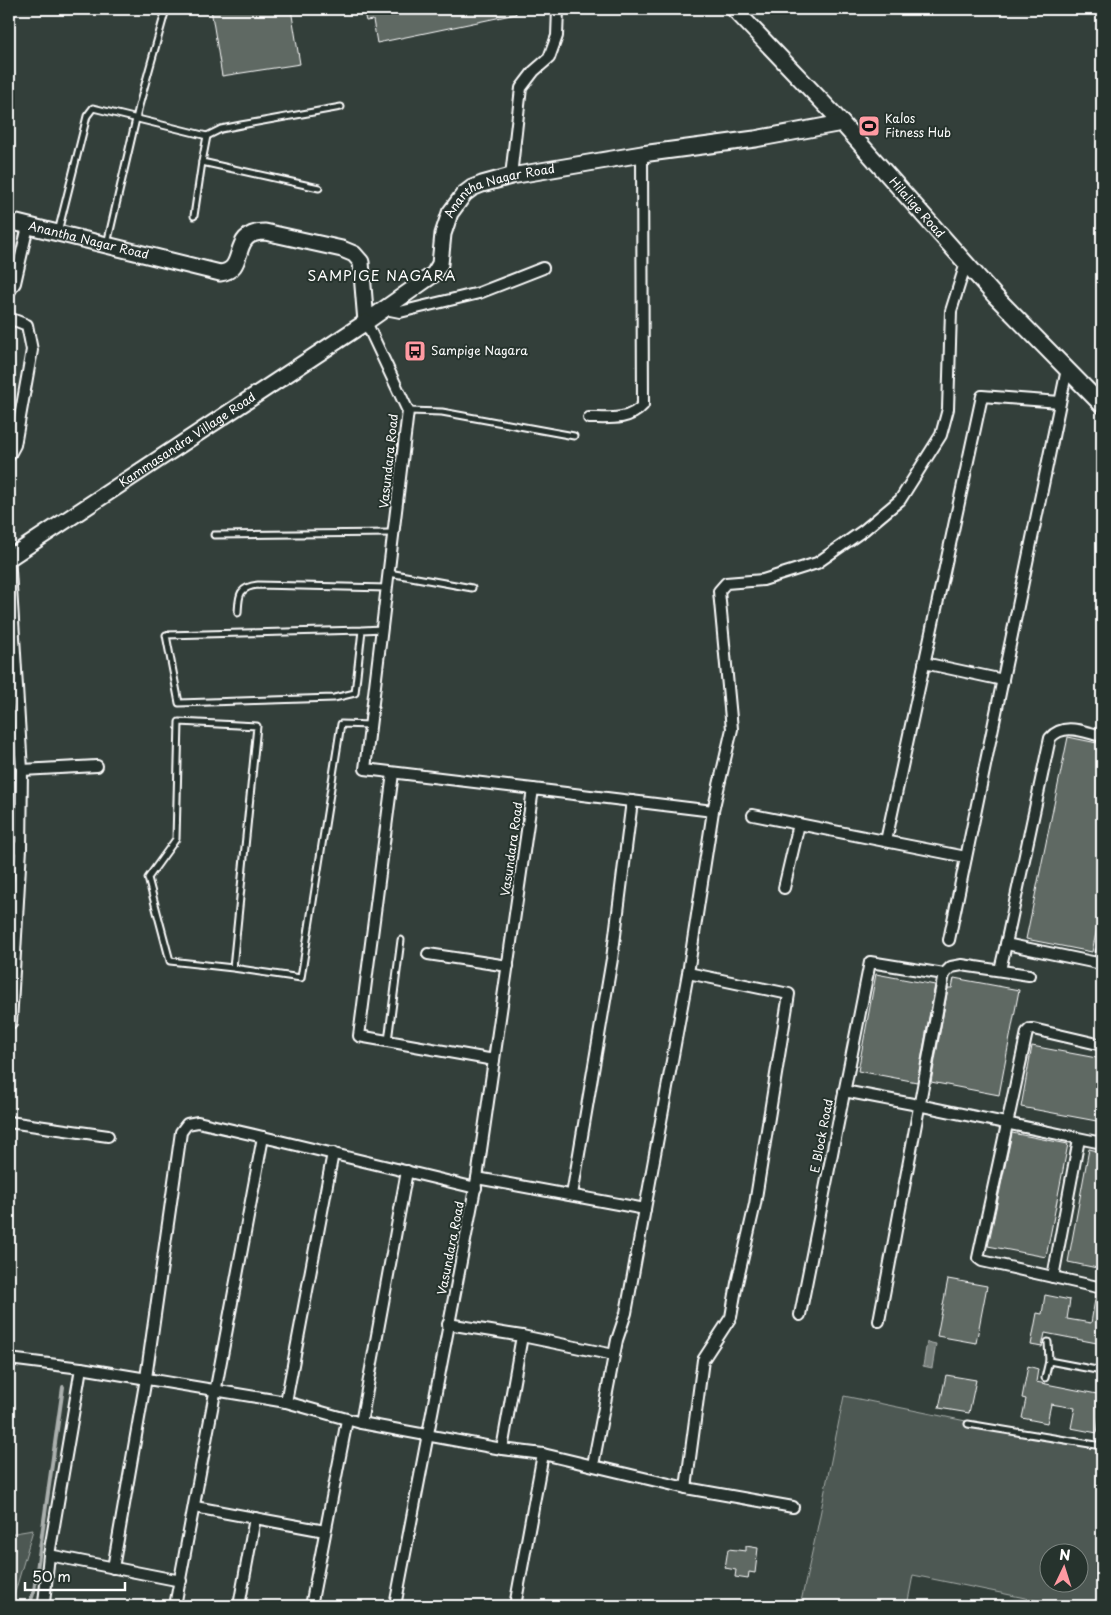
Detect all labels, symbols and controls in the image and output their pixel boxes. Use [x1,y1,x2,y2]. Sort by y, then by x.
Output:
place label: Kalos Fitness Hub [885,109,951,141]
sports icon: Kalos Fitness Hub [857,114,881,138]
street label: Anantha Nagar Road [439,159,556,220]
street label: Hilalige Road [886,173,949,241]
street label: Anantha Nagar Road [27,216,151,263]
district label: SAMPIGE NAGARA [308,265,456,286]
bus stop icon: Sampige Nagara [403,339,427,363]
place label: Sampige Nagara [431,341,528,359]
street label: Kammasandra Village Road [115,387,259,491]
street label: Vasundara Road [374,413,402,509]
street label: Vasundara Road [495,801,527,897]
street label: E Block Road [805,1097,837,1174]
street label: Vasundara Road [432,1199,468,1296]
north arrow [1038,1542,1088,1592]
text: N [1059,1544,1071,1565]
scale bar [25,1560,125,1592]
text: 50 m [32,1564,71,1587]

